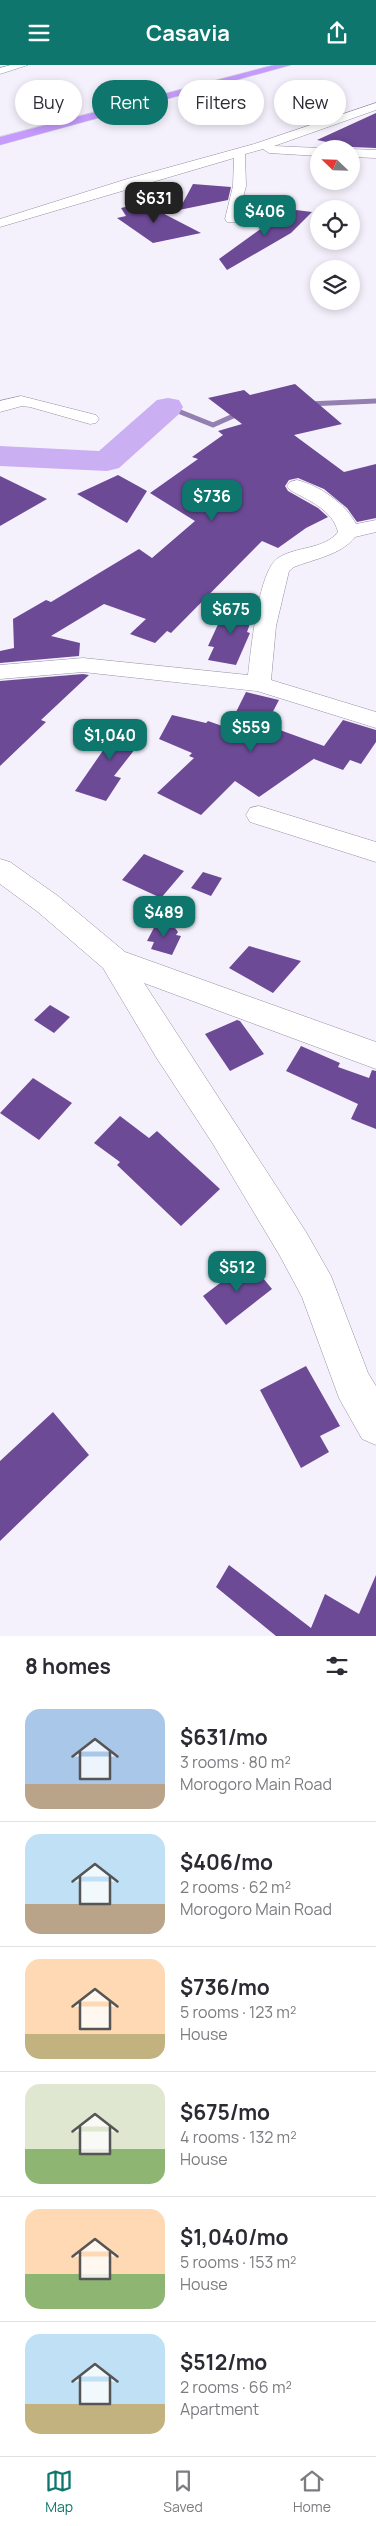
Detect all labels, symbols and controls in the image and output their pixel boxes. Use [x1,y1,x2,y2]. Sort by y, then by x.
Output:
text: Casavia [146,18,230,48]
icon: menu [25,19,53,47]
icon: share [323,19,351,47]
chip: Buy [15,80,82,125]
chip: Rent [92,80,168,125]
chip: Filters [178,80,264,125]
chip: New [274,80,346,125]
north arrow [310,140,360,190]
map controls [310,140,360,310]
pin: $631 [124,181,184,224]
text: $631 [136,187,172,209]
pin: $406 [235,195,295,237]
text: $406 [245,200,285,222]
button: locate [310,200,360,250]
button: layers [310,260,360,310]
pin: $736 [182,479,242,522]
text: $736 [193,485,231,507]
pin: $675 [201,593,261,635]
text: $675 [212,598,250,620]
pin: $559 [221,711,281,753]
text: $559 [232,716,270,738]
pin: $1,040 [69,719,151,761]
text: $1,040 [84,724,136,746]
pin: $489 [134,895,194,938]
text: $489 [144,901,184,923]
pin: $512 [207,1251,267,1293]
text: $512 [219,1256,255,1278]
text: 8 homes [25,1652,111,1680]
icon: filters [323,1652,351,1680]
text: $631/mo [180,1723,268,1751]
icon: home [65,1729,125,1789]
text: 3 rooms · 80 m² [180,1751,291,1773]
text: Morogoro Main Road [180,1773,332,1795]
text: $406/mo [180,1848,273,1876]
icon: home [65,1854,125,1914]
text: 2 rooms · 62 m² [180,1876,291,1898]
text: Morogoro Main Road [180,1898,332,1920]
text: $736/mo [180,1973,270,2001]
icon: home [65,1979,125,2039]
text: 5 rooms · 123 m² [180,2001,296,2023]
text: House [180,2023,228,2045]
text: $675/mo [180,2098,270,2126]
icon: home [65,2104,125,2164]
text: 4 rooms · 132 m² [180,2126,297,2148]
text: House [180,2148,228,2170]
text: $1,040/mo [180,2223,288,2251]
icon: home [65,2229,125,2289]
text: 5 rooms · 153 m² [180,2251,296,2273]
text: House [180,2273,228,2295]
text: $512/mo [180,2348,267,2376]
icon: home [65,2354,125,2414]
text: 2 rooms · 66 m² [180,2376,292,2398]
text: Apartment [180,2398,259,2420]
tab: Map [45,2467,73,2516]
tab: Saved [163,2467,203,2516]
tab: Home [293,2467,331,2516]

